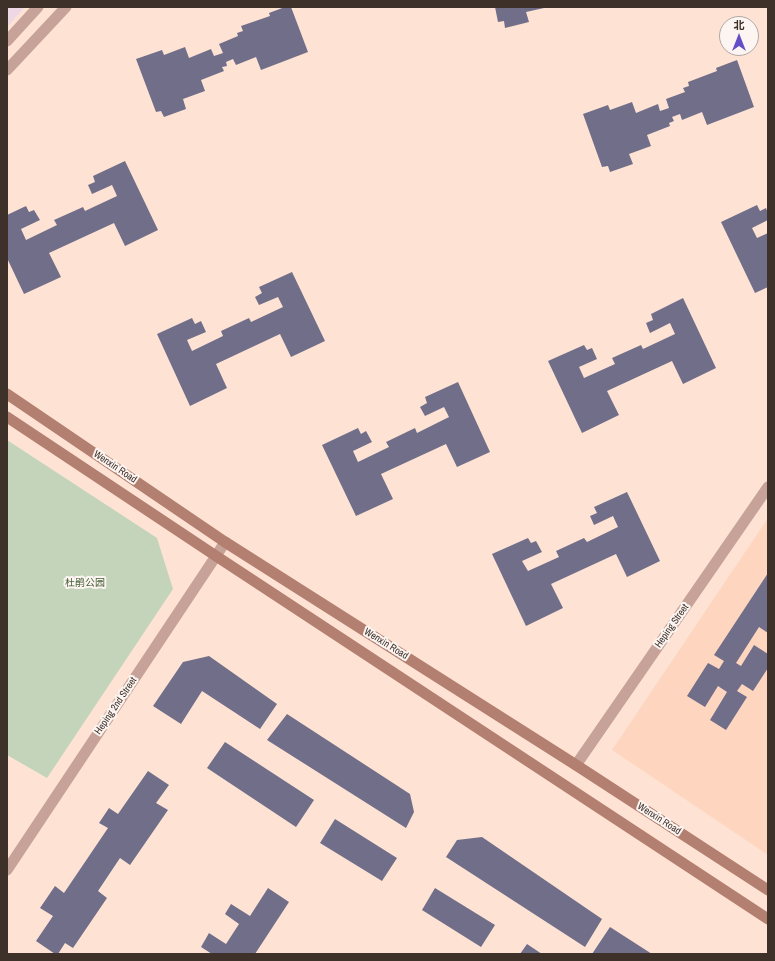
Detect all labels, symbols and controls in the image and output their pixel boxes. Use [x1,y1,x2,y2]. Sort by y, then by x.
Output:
north arrow [719,16,759,56]
text: 北 [734,18,745,32]
street label: Wenxin Road [91,448,139,486]
park label: 杜鹃公园 [65,577,105,589]
street label: Heping Street [653,602,691,650]
street label: Wenxin Road [362,626,410,662]
street label: Heping 2nd Street [92,675,140,737]
street label: Wenxin Road [635,800,683,838]

